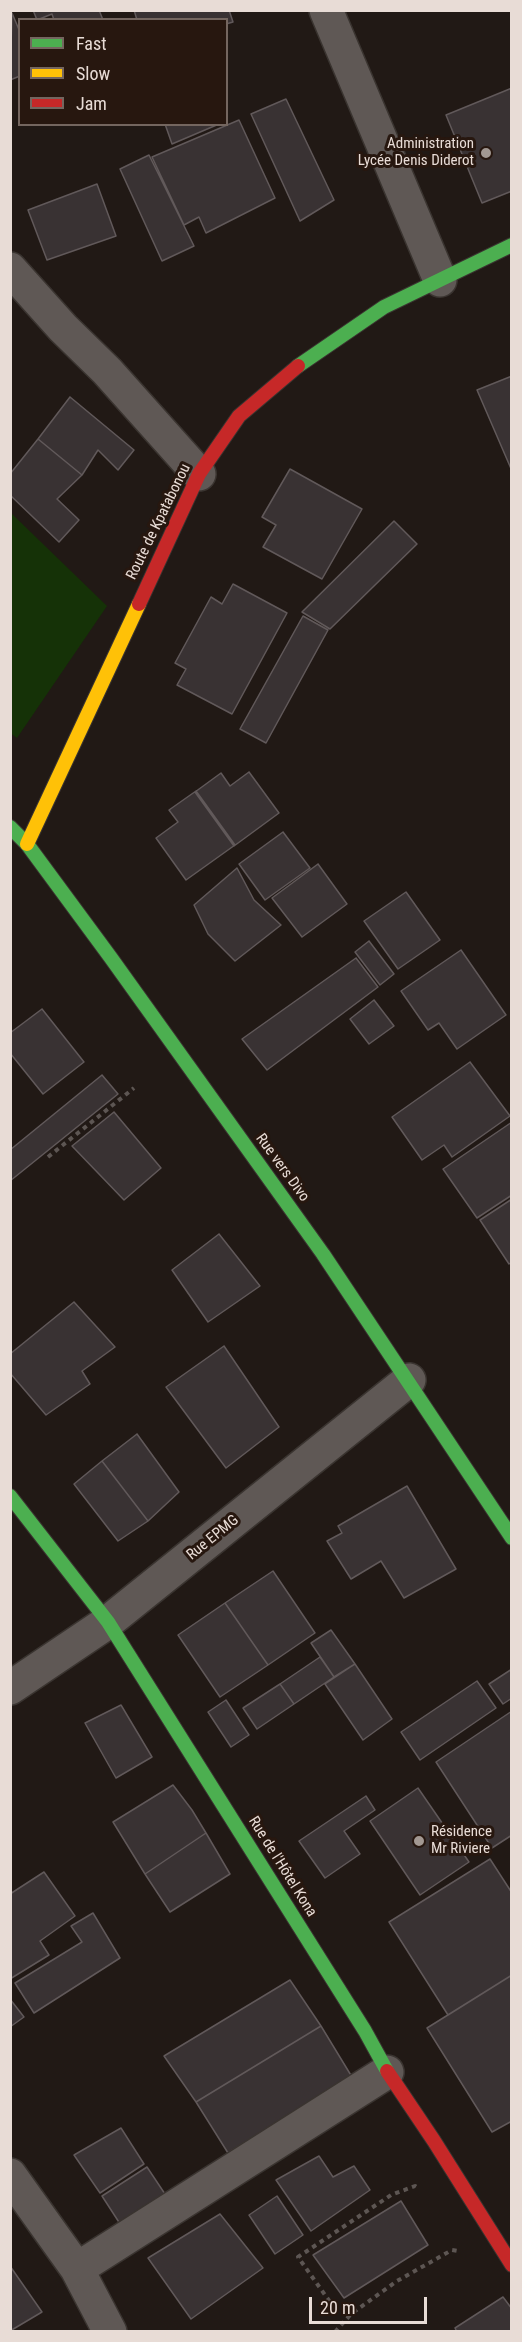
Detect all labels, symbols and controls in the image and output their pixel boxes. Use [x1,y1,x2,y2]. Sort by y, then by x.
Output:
legend [18,18,228,126]
text: Fast [76,33,107,54]
text: Slow [76,63,110,84]
text: Jam [76,93,107,114]
place label: Administration Lycée Denis Diderot [358,135,474,170]
marker: Administration Lycée Denis Diderot [479,146,493,160]
street label: Route de Kpatabonou [123,461,195,583]
street label: Rue vers Divo [251,1130,313,1206]
street label: Rue EPMG [183,1512,243,1564]
street label: Rue de l'Hôtel Kona [244,1814,320,1920]
place label: Résidence Mr Riviere [431,1823,492,1858]
marker: Résidence Mr Riviere [412,1834,426,1848]
scale bar [312,2285,430,2323]
text: 20 m [320,2297,355,2318]

